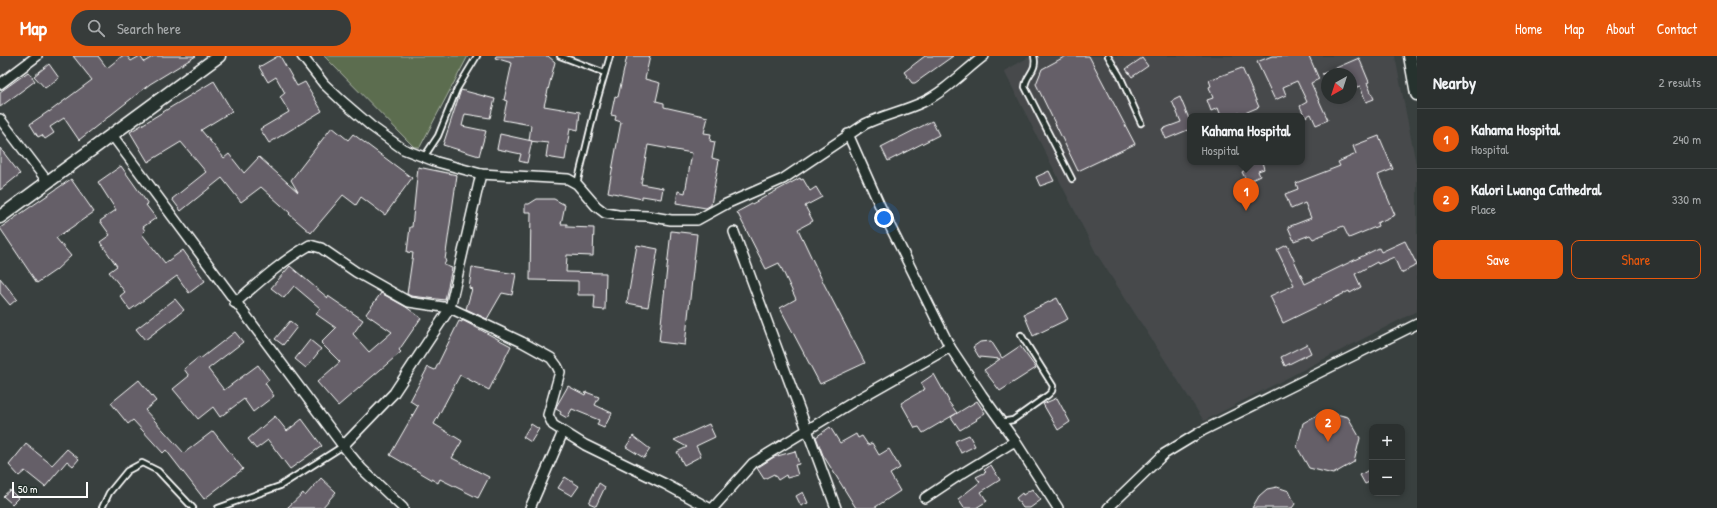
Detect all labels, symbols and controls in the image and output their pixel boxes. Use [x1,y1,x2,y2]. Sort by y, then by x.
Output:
search box [71,10,351,46]
text: Map [20,15,47,41]
icon: search [85,17,107,39]
text: Search here [117,18,181,39]
text: Home [1515,19,1542,38]
text: Map [1564,19,1584,38]
text: About [1606,19,1635,38]
text: Contact [1657,19,1697,38]
north arrow [1321,68,1357,104]
text: Nearby [1433,71,1476,94]
text: 2 results [1659,73,1701,91]
popup [1187,113,1305,165]
text: Kahama Hospital [1471,119,1560,140]
text: Kahama Hospital [1201,120,1291,141]
text: 1 [1444,130,1448,148]
text: 240 m [1672,130,1701,148]
text: Hospital [1471,140,1509,158]
text: Hospital [1201,141,1239,159]
pin: 1 [1233,178,1259,211]
text: Kalori Lwanga Cathedral [1471,179,1602,200]
text: 2 [1443,190,1449,208]
text: 330 m [1672,190,1701,208]
text: Place [1471,200,1496,218]
your location [874,208,894,228]
button: Save [1433,240,1563,279]
button: Share [1571,240,1701,279]
pin: 2 [1315,409,1341,442]
map controls [1369,424,1405,496]
button: + [1369,424,1405,460]
button: − [1369,460,1405,496]
scale bar [12,480,88,499]
text: 50 m [18,482,38,496]

